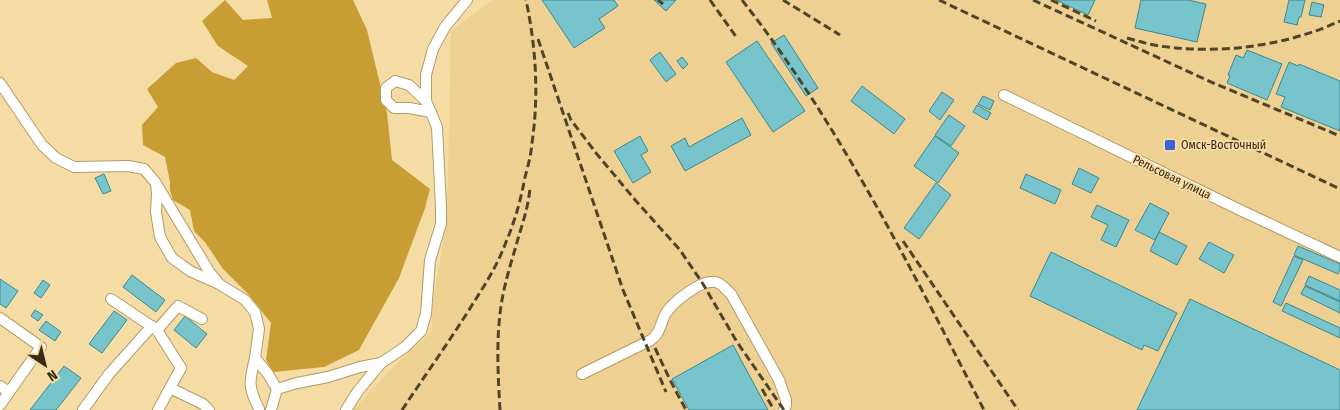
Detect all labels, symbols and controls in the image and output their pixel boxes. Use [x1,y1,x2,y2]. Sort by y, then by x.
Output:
marker: Омск-Восточный [1163,138,1177,152]
place label: Омск-Восточный [1181,138,1266,152]
street label: Рельсовая улица [1131,152,1214,202]
north arrow [20,340,70,390]
text: N [44,366,60,385]

